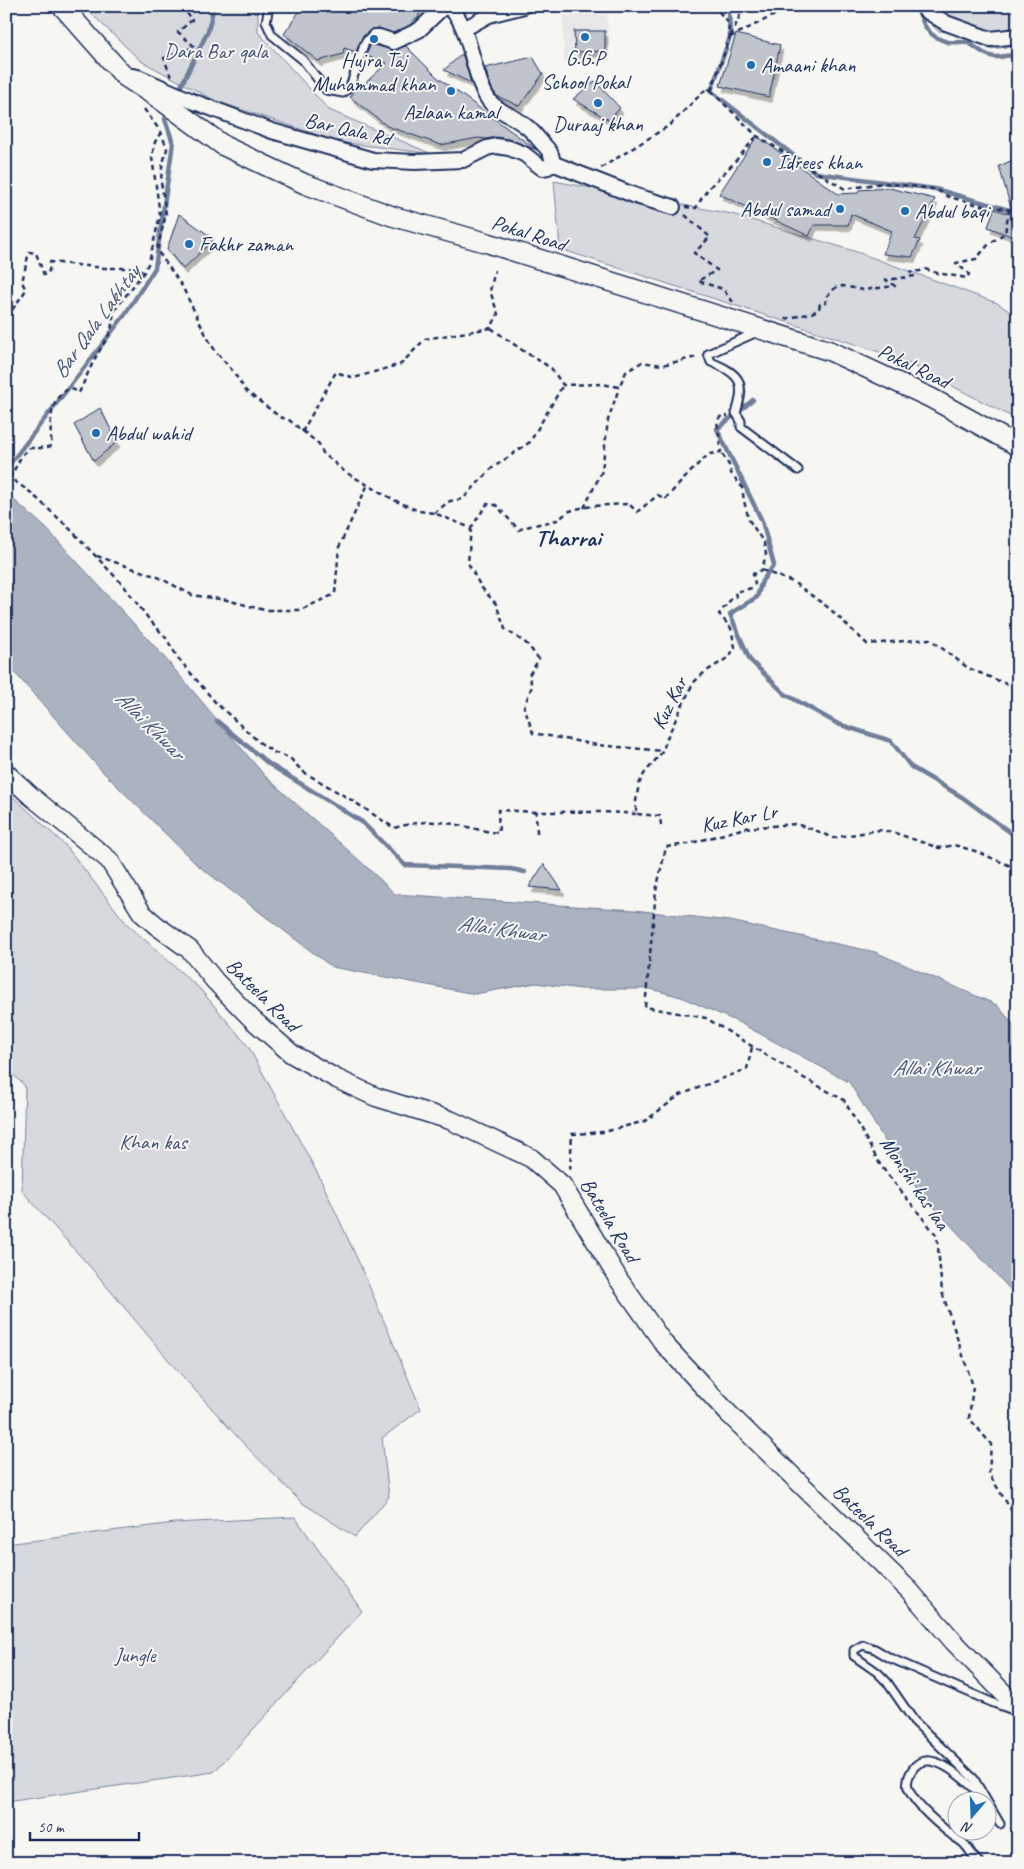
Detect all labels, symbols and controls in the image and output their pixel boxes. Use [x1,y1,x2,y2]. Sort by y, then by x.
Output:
marker: G.G.P School Pokal [579,31,591,43]
marker: Hujra Taj Muhammad khan [368,33,380,45]
park label: Dara Bar qala [164,38,269,64]
place label: G.G.P School Pokal [541,45,632,95]
place label: Hujra Taj Muhammad khan [312,47,436,97]
place label: Amaani khan [761,52,856,78]
marker: Amaani khan [745,59,757,71]
marker: Azlaan kamal [445,85,457,97]
marker: Duraaj khan [592,97,604,109]
place label: Azlaan kamal [403,99,502,125]
street label: Bar Qala Rd [302,107,396,152]
place label: Duraaj khan [553,111,643,137]
place label: Idrees khan [777,149,864,175]
marker: Idrees khan [761,156,773,168]
place label: Abdul samad [740,196,833,222]
place label: Abdul baqi [915,198,992,224]
marker: Abdul samad [834,203,846,215]
marker: Abdul baqi [899,205,911,217]
street label: Pokal Road [489,209,572,258]
place label: Fakhr zaman [199,231,294,257]
marker: Fakhr zaman [183,238,195,250]
water label: Bar Qala Lakhtay [46,257,148,384]
street label: Pokal Road [874,338,957,396]
place label: Abdul wahid [106,420,194,446]
marker: Abdul wahid [90,427,102,439]
district label: Tharrai [535,523,604,553]
street label: Kuz Kar [645,671,694,733]
water label: Allai Khwar [109,684,193,768]
street label: Kuz Kar Lr [699,798,780,838]
water label: Allai Khwar [456,909,549,949]
street label: Bateela Road [221,953,307,1039]
water label: Allai Khwar [893,1054,982,1082]
park label: Khan kas [119,1129,189,1155]
street label: Monshi kas laa [874,1131,957,1236]
street label: Bateela Road [575,1173,647,1269]
street label: Bateela Road [827,1478,915,1564]
park label: Jungle [113,1642,157,1668]
north arrow [946,1792,996,1842]
scale bar [30,1809,139,1841]
text: 50 m [38,1818,65,1837]
text: N [959,1818,975,1837]

